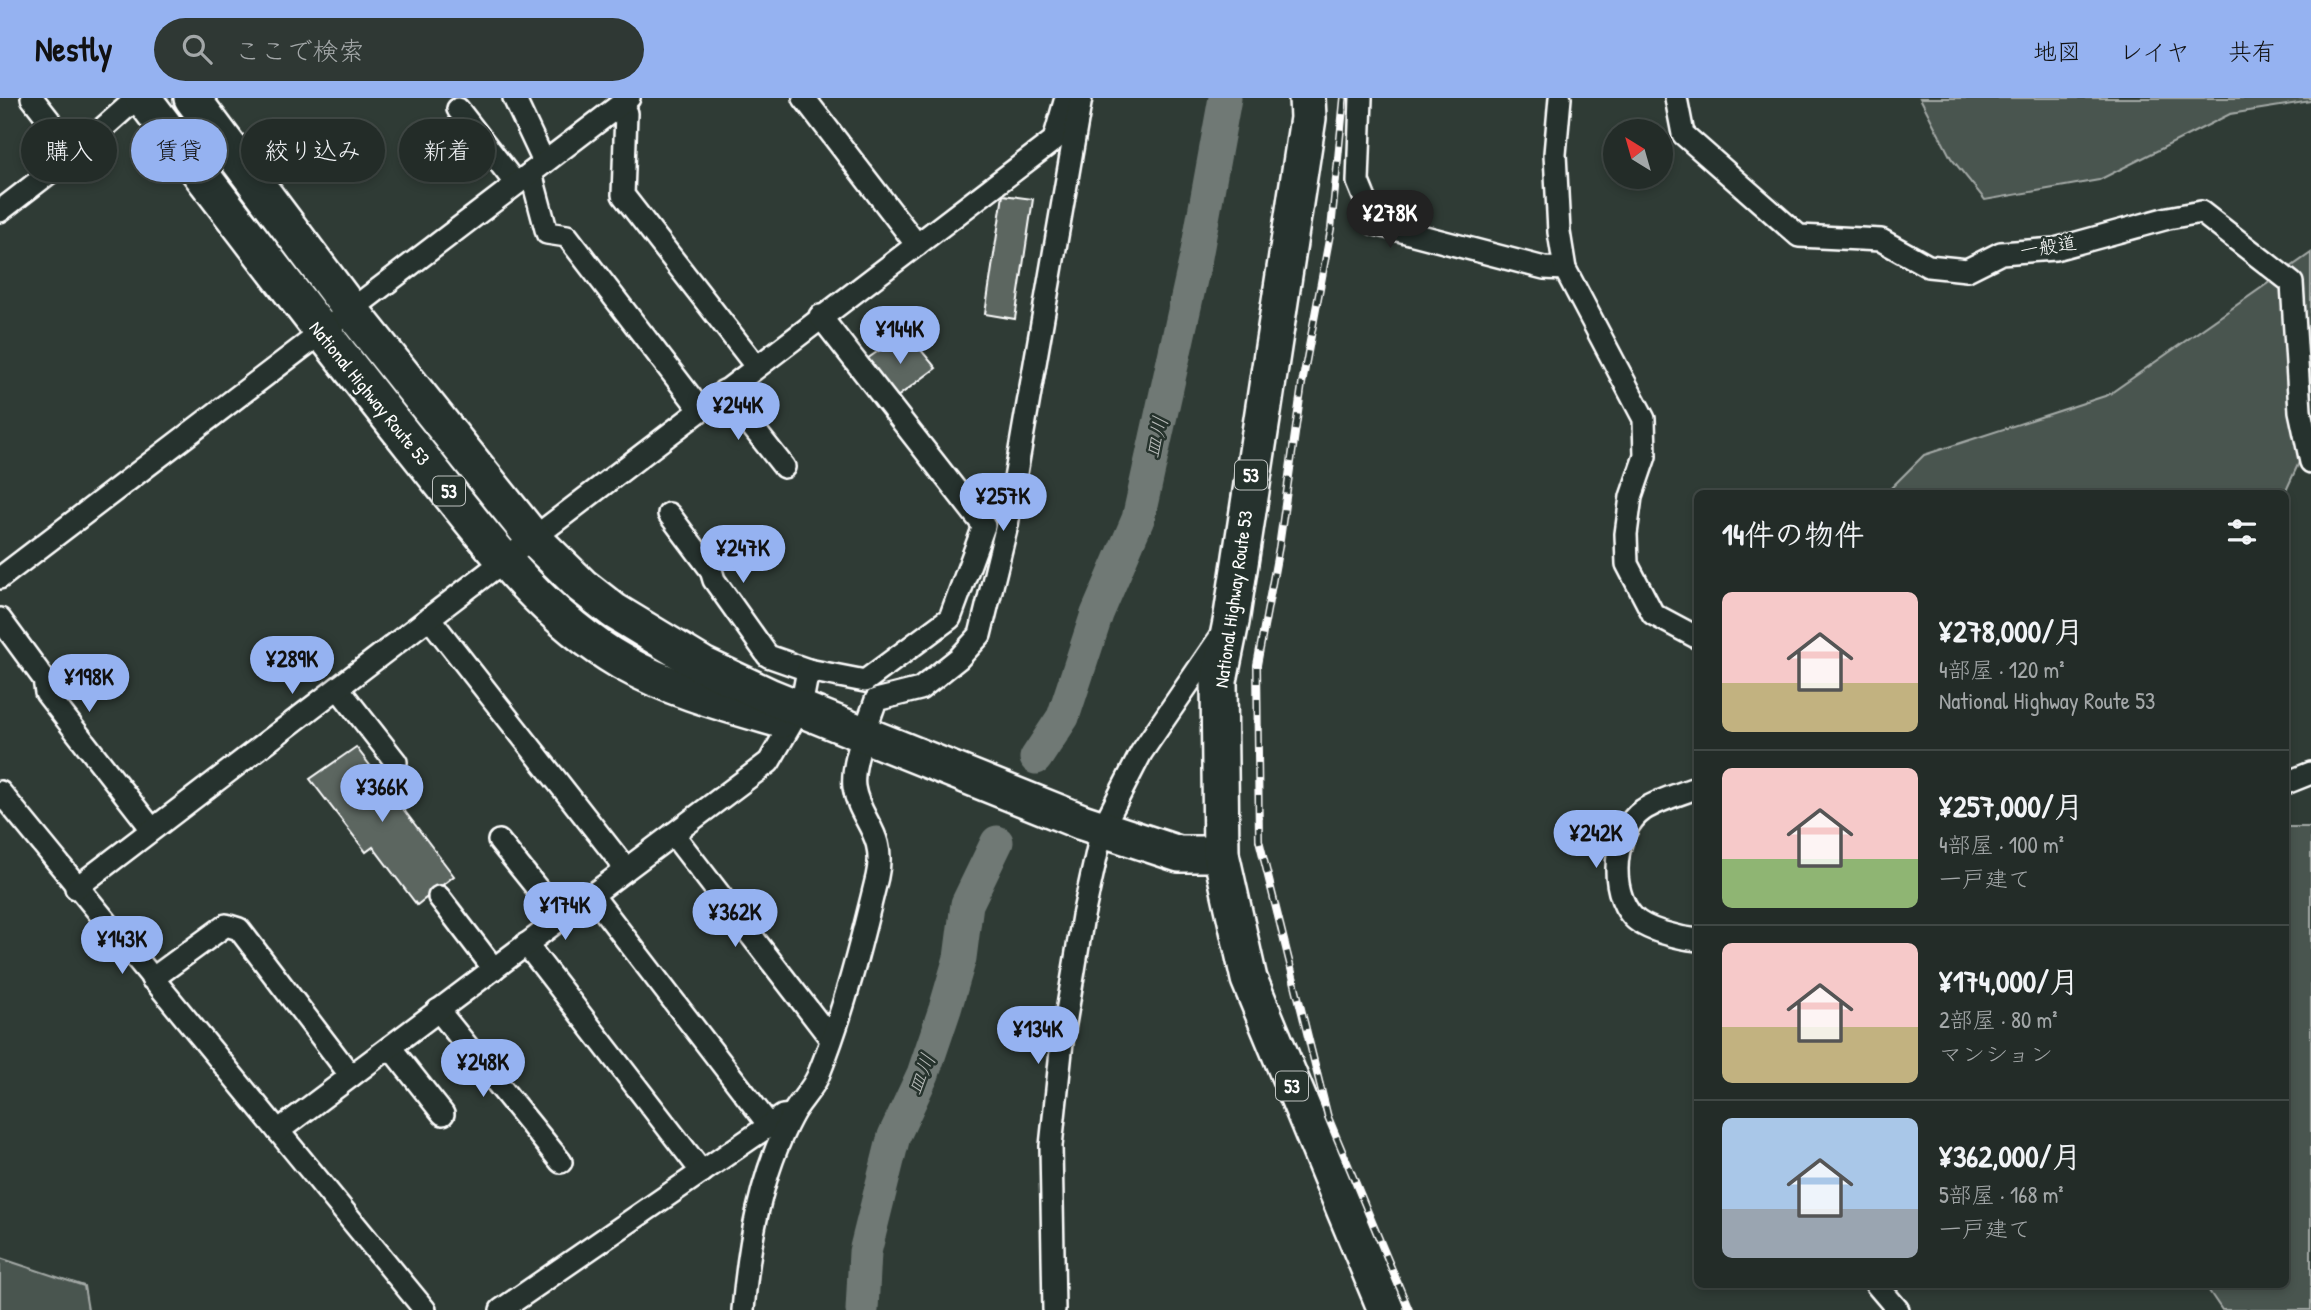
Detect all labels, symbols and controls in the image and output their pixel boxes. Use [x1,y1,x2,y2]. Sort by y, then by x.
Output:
search box [154,18,644,81]
text: Nestly [35,27,112,71]
icon: search [178,30,216,68]
text: ここで検索 [234,33,365,68]
text: 地図 [2033,35,2081,67]
text: レイヤ [2119,35,2190,67]
text: 共有 [2228,35,2276,67]
chip: 購入 [21,119,117,182]
chip: 賃貸 [131,119,227,182]
chip: 絞り込み [241,119,385,182]
chip: 新着 [399,119,495,182]
north arrow [1603,119,1673,189]
map controls [1603,119,1673,189]
pin: ¥278K [1341,190,1439,250]
text: ¥278K [1363,197,1417,228]
street label: 一般道 [2018,229,2078,263]
pin: ¥144K [851,306,949,366]
text: ¥144K [876,313,924,344]
street label: National Highway Route 53 [304,315,436,471]
pin: ¥244K [689,382,787,442]
text: ¥244K [713,389,763,420]
water label: 皿川 [1137,413,1175,461]
road number: 53 [1235,460,1267,489]
pin: ¥257K [954,474,1052,533]
road number: 53 [433,477,465,506]
text: ¥257K [976,480,1030,511]
street label: National Highway Route 53 [1208,509,1258,689]
icon: filters [2223,513,2261,551]
text: 14件の物件 [1722,514,1864,554]
pin: ¥247K [694,526,792,585]
text: ¥247K [716,532,770,563]
text: ¥278,000/月 [1939,611,2084,651]
icon: home [1778,620,1862,704]
pin: ¥289K [243,636,341,696]
text: ¥289K [266,643,318,674]
pin: ¥198K [40,654,138,714]
text: 4部屋 · 120 m² [1939,654,2064,685]
text: ¥198K [64,661,114,692]
text: National Highway Route 53 [1939,685,2155,716]
pin: ¥366K [333,764,431,824]
text: ¥366K [356,771,408,802]
text: ¥257,000/月 [1939,786,2084,826]
icon: home [1778,796,1862,880]
pin: ¥242K [1547,810,1645,870]
text: ¥242K [1570,817,1622,848]
text: 4部屋 · 100 m² [1939,829,2064,860]
text: 一戸建て [1939,863,2031,894]
pin: ¥174K [516,882,614,942]
text: ¥174K [539,889,591,920]
pin: ¥362K [686,890,784,949]
text: ¥362K [709,896,761,927]
pin: ¥143K [73,916,171,976]
text: ¥143K [97,923,147,954]
text: ¥174,000/月 [1939,961,2079,1001]
icon: home [1778,971,1862,1055]
text: 2部屋 · 80 m² [1939,1004,2057,1035]
pin: ¥134K [989,1006,1087,1066]
text: ¥134K [1013,1013,1063,1044]
text: マンション [1939,1038,2053,1069]
pin: ¥248K [434,1040,532,1099]
text: ¥248K [457,1046,509,1077]
water label: 皿川 [900,1049,942,1099]
road number: 53 [1276,1071,1308,1100]
text: ¥362,000/月 [1939,1136,2081,1176]
icon: home [1778,1146,1862,1230]
text: 5部屋 · 168 m² [1939,1179,2064,1210]
text: 一戸建て [1939,1213,2031,1244]

